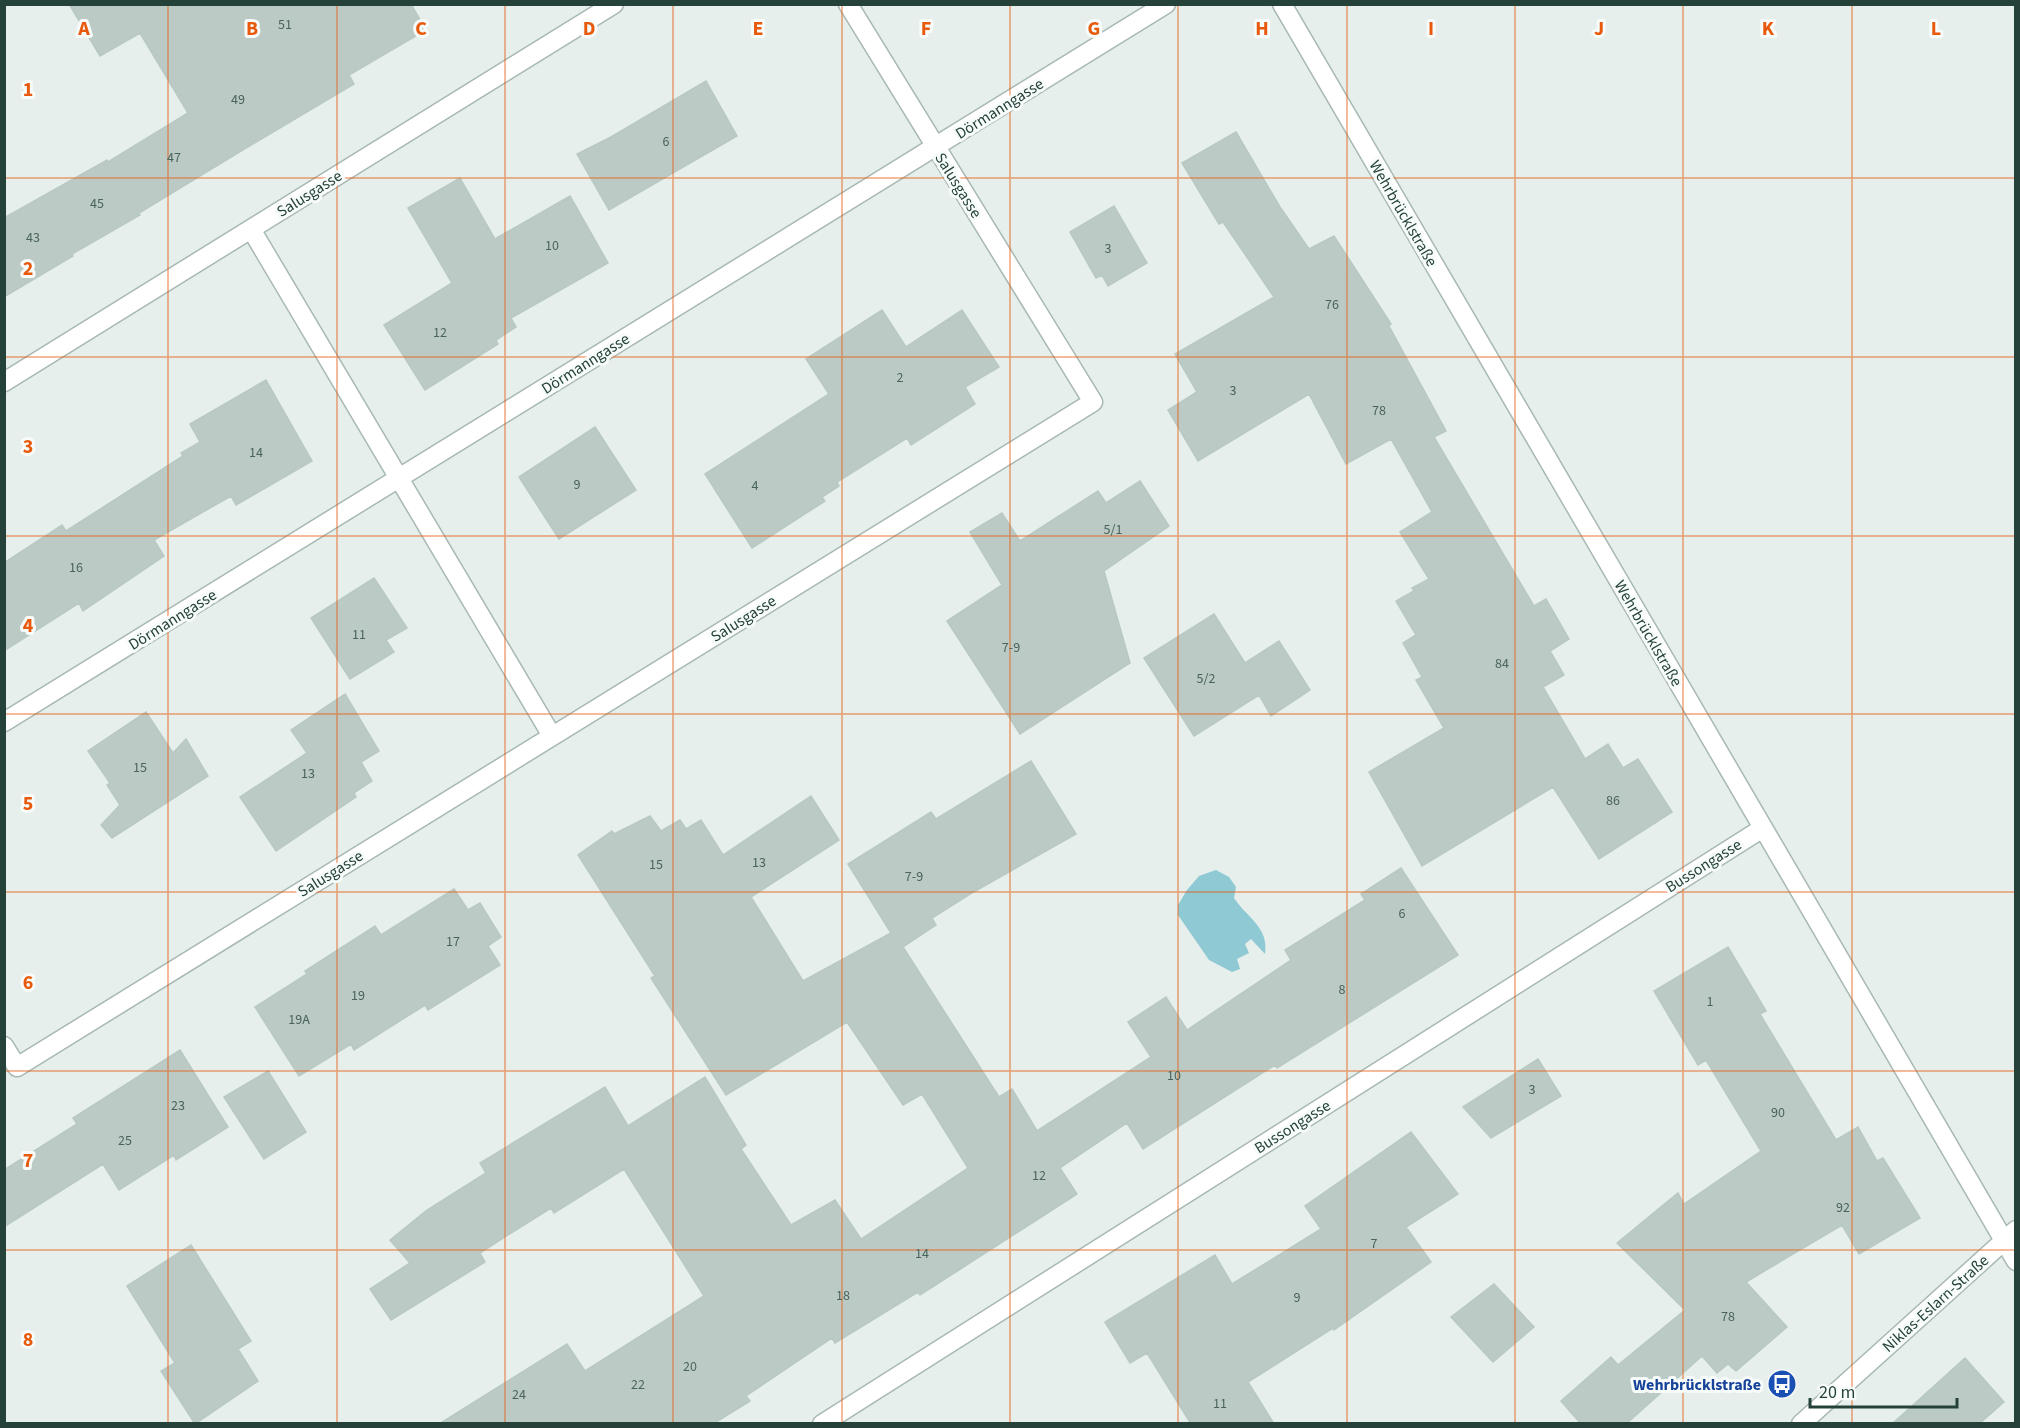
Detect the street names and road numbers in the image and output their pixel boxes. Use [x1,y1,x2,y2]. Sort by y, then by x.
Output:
street label: Dörmanngasse [951,73,1048,145]
street label: Salusgasse [929,149,987,222]
street label: Wehrbrücklstraße [1364,156,1443,271]
street label: Salusgasse [273,165,346,223]
street label: Dörmanngasse [537,328,634,400]
street label: Wehrbrücklstraße [1609,576,1688,691]
street label: Dörmanngasse [124,584,221,656]
street label: Salusgasse [707,590,780,648]
street label: Bussongasse [1661,834,1746,898]
street label: Salusgasse [294,845,367,903]
street label: Bussongasse [1250,1095,1335,1159]
street label: Niklas-Eslarn-Straße [1878,1250,1994,1358]

